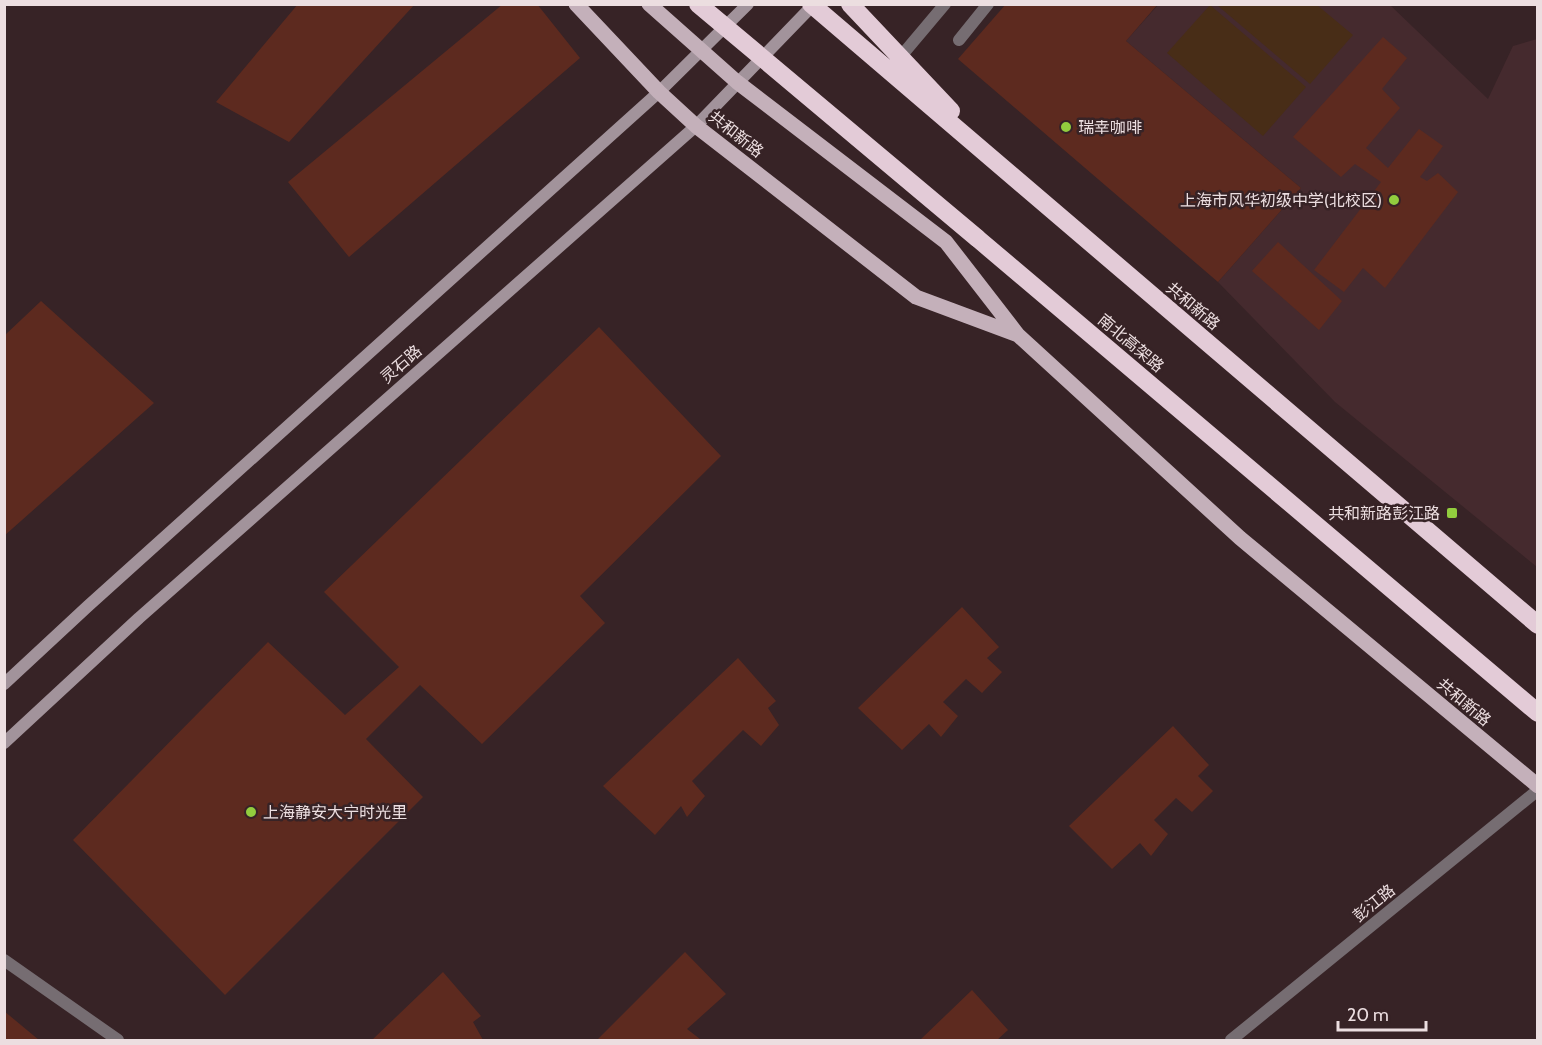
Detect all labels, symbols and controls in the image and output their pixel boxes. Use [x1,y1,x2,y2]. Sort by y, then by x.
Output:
street label: 共和新路 [705,107,767,161]
place label: 瑞幸咖啡 [1078,118,1142,137]
marker: 瑞幸咖啡 [1059,120,1073,134]
place label: 上海市风华初级中学(北校区) [1180,191,1382,210]
marker: 上海市风华初级中学(北校区) [1387,193,1401,207]
street label: 共和新路 [1162,278,1224,334]
street label: 南北高架路 [1094,310,1168,376]
street label: 灵石路 [377,341,425,387]
place label: 共和新路彭江路 [1328,504,1440,523]
marker: 共和新路彭江路 [1445,506,1459,520]
street label: 共和新路 [1433,674,1495,730]
place label: 上海静安大宁时光里 [263,803,407,822]
marker: 上海静安大宁时光里 [244,805,258,819]
street label: 彭江路 [1349,881,1399,925]
scale bar [1338,994,1426,1032]
text: 20 m [1347,1004,1389,1026]

